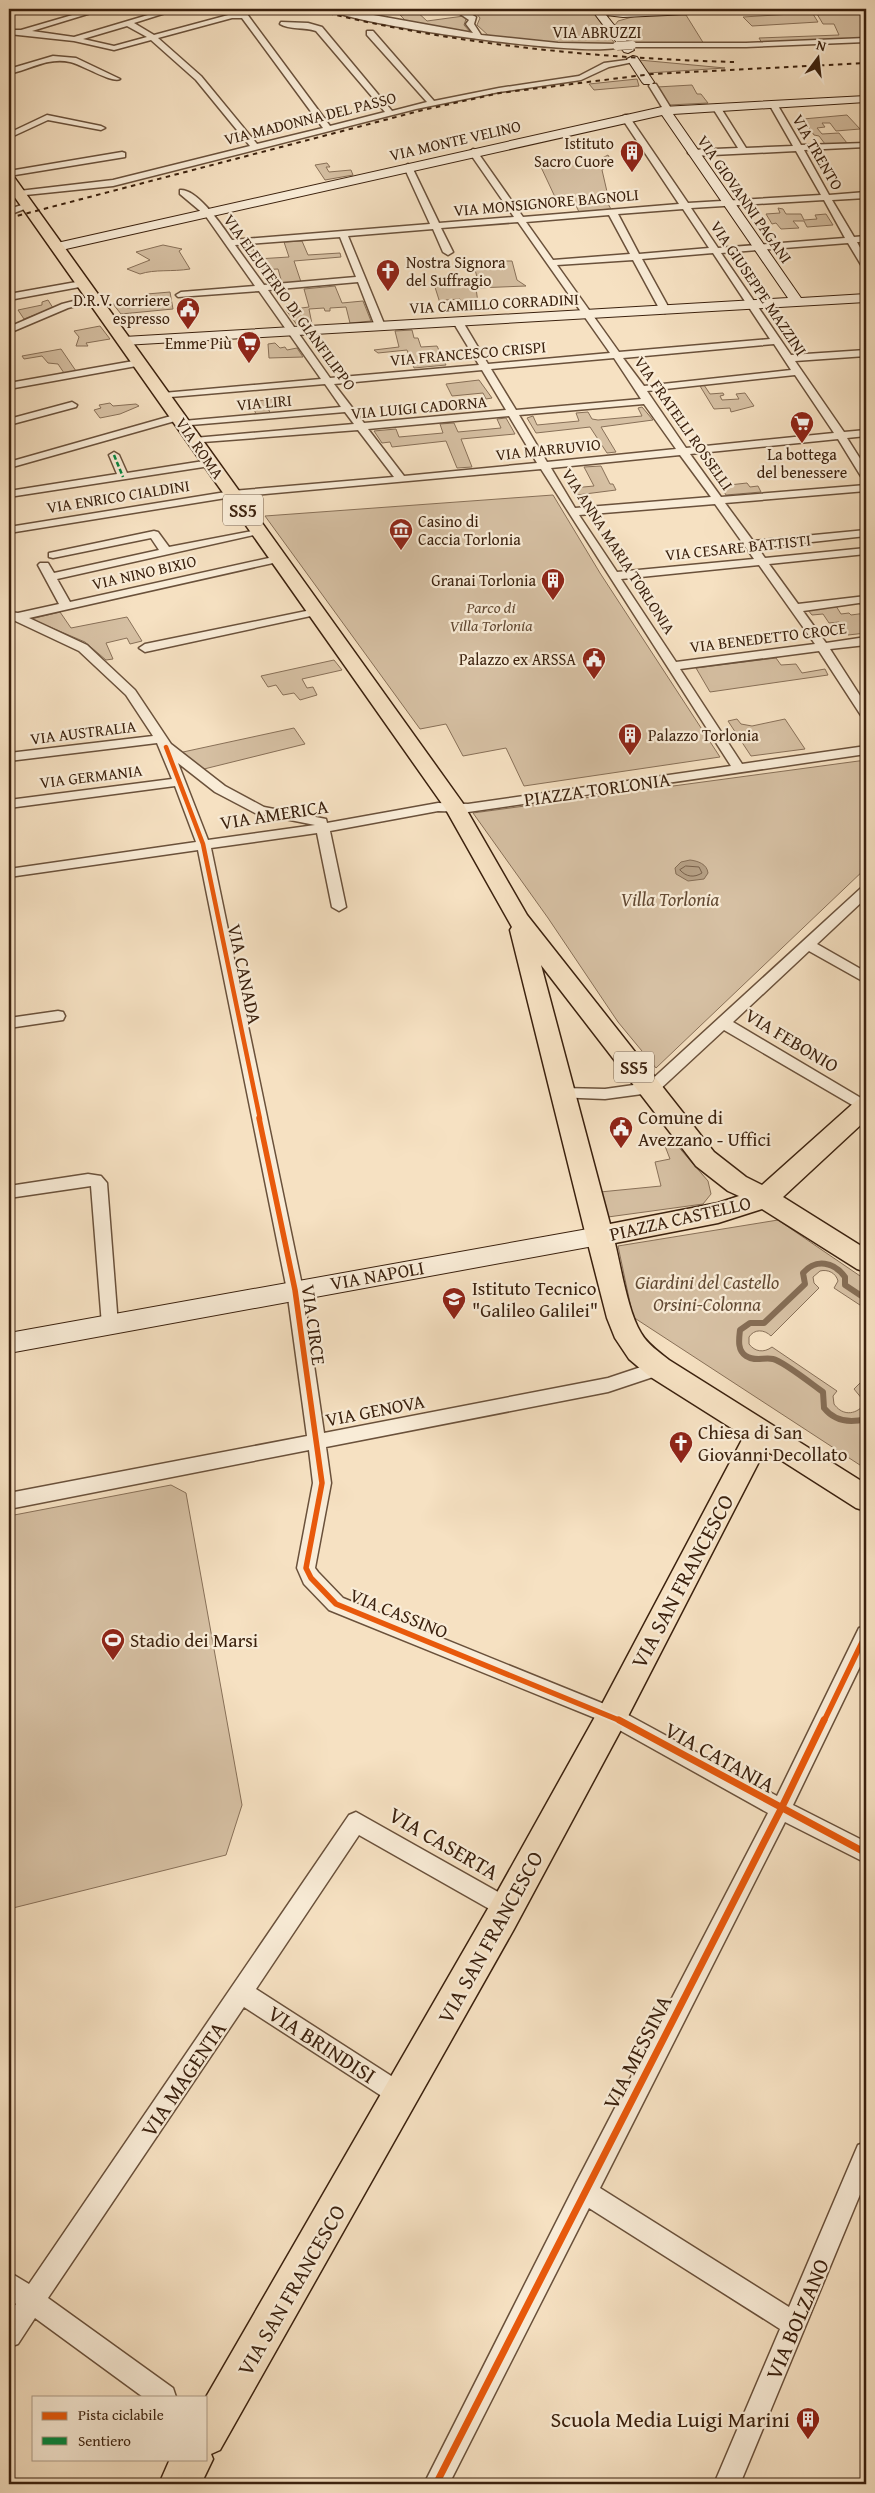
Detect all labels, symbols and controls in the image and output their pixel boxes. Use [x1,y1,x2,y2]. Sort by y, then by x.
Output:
street label: VIA ABRUZZI [552,20,642,44]
north arrow [792,32,842,82]
text: N [814,35,829,56]
street label: VIA MADONNA DEL PASSO [221,85,399,151]
street label: VIA TRENTO [787,110,850,195]
street label: VIA MONTE VELINO [387,113,523,167]
street label: VIA GIOVANNI PAGANI [692,130,798,268]
place label: Istituto Sacro Cuore [534,131,614,173]
building icon: Istituto Sacro Cuore [619,139,645,173]
street label: VIA MONSIGNORE BAGNOLI [452,182,640,222]
street label: VIA ELEUTERIO DI GIANFILIPPO [218,209,362,395]
street label: VIA GIUSEPPE MAZZINI [705,216,813,360]
place label: Nostra Signora del Suffragio [406,250,506,292]
church icon: Nostra Signora del Suffragio [375,258,401,292]
street label: VIA CAMILLO CORRADINI [408,287,580,319]
place label: D.R.V. corriere espresso [73,288,170,330]
public building icon: D.R.V. corriere espresso [175,296,201,330]
supermarket icon: Emme Più [236,330,262,364]
place label: Emme Più [165,331,232,355]
street label: VIA FRANCESCO CRISPI [389,334,547,372]
street label: VIA FRATELLI ROSSELLI [629,351,739,495]
street label: VIA LIRI [235,388,293,416]
street label: VIA LUIGI CADORNA [350,389,488,425]
supermarket icon: La bottega del benessere [789,410,815,444]
street label: VIA ROMA [170,412,230,484]
street label: VIA MARRUVIO [494,432,602,466]
place label: La bottega del benessere [757,442,847,484]
street label: VIA ANNA MARIA TORLONIA [556,463,682,639]
street label: VIA ENRICO CIALDINI [45,473,191,519]
road number: SS5 [223,494,263,526]
place label: Casino di Caccia Torlonia [418,509,521,551]
museum icon: Casino di Caccia Torlonia [388,517,414,551]
street label: VIA CESARE BATTISTI [664,527,812,567]
street label: VIA NINO BIXIO [90,548,199,596]
building icon: Granai Torlonia [540,567,566,601]
place label: Granai Torlonia [431,568,536,592]
park label: Parco di Villa Torlonia [449,595,533,637]
street label: VIA BENEDETTO CROCE [688,615,848,659]
public building icon: Palazzo ex ARSSA [581,646,607,680]
place label: Palazzo ex ARSSA [459,647,576,671]
street label: VIA AUSTRALIA [29,714,138,750]
building icon: Palazzo Torlonia [617,722,643,756]
place label: Palazzo Torlonia [648,723,759,747]
street label: VIA GERMANIA [38,758,144,794]
street label: PIAZZA TORLONIA [522,765,672,813]
street label: VIA AMERICA [218,792,330,836]
park label: Villa Torlonia [621,885,720,913]
street label: VIA CANADA [221,921,269,1027]
street label: VIA FEBONIO [740,1001,844,1079]
road number: SS5 [614,1052,654,1082]
place label: Comune di Avezzano - Uffici [638,1103,771,1153]
public building icon: Comune di Avezzano - Uffici [608,1115,634,1149]
street label: PIAZZA CASTELLO [607,1188,753,1248]
street label: VIA NAPOLI [328,1253,426,1297]
park label: Giardini del Castello Orsini-Colonna [635,1268,779,1318]
place label: Istituto Tecnico "Galileo Galilei" [472,1274,598,1324]
street label: VIA CIRCE [294,1283,334,1367]
school or university icon: Istituto Tecnico "Galileo Galilei" [441,1286,467,1320]
street label: VIA GENOVA [323,1387,427,1433]
place label: Chiesa di San Giovanni Decollato [698,1418,847,1468]
church icon: Chiesa di San Giovanni Decollato [668,1430,694,1464]
street label: VIA SAN FRANCESCO [623,1488,741,1674]
street label: VIA CASSINO [346,1581,452,1645]
place label: Stadio dei Marsi [130,1626,258,1654]
sports icon: Stadio dei Marsi [100,1627,126,1661]
street label: VIA CATANIA [659,1713,782,1801]
street label: VIA CASERTA [383,1799,506,1888]
street label: VIA SAN FRANCESCO [429,1845,551,2029]
street label: VIA MESSINA [594,1989,680,2115]
street label: VIA BRINDISI [262,1997,382,2091]
street label: VIA MAGENTA [132,2014,234,2143]
street label: VIA SAN FRANCESCO [229,2198,353,2382]
street label: VIA BOLZANO [757,2254,837,2384]
legend [32,2396,208,2460]
place label: Scuola Media Luigi Marini [550,2403,790,2435]
text: Pista ciclabile [78,2404,164,2425]
building icon: Scuola Media Luigi Marini [795,2406,821,2440]
text: Sentiero [78,2430,131,2451]

